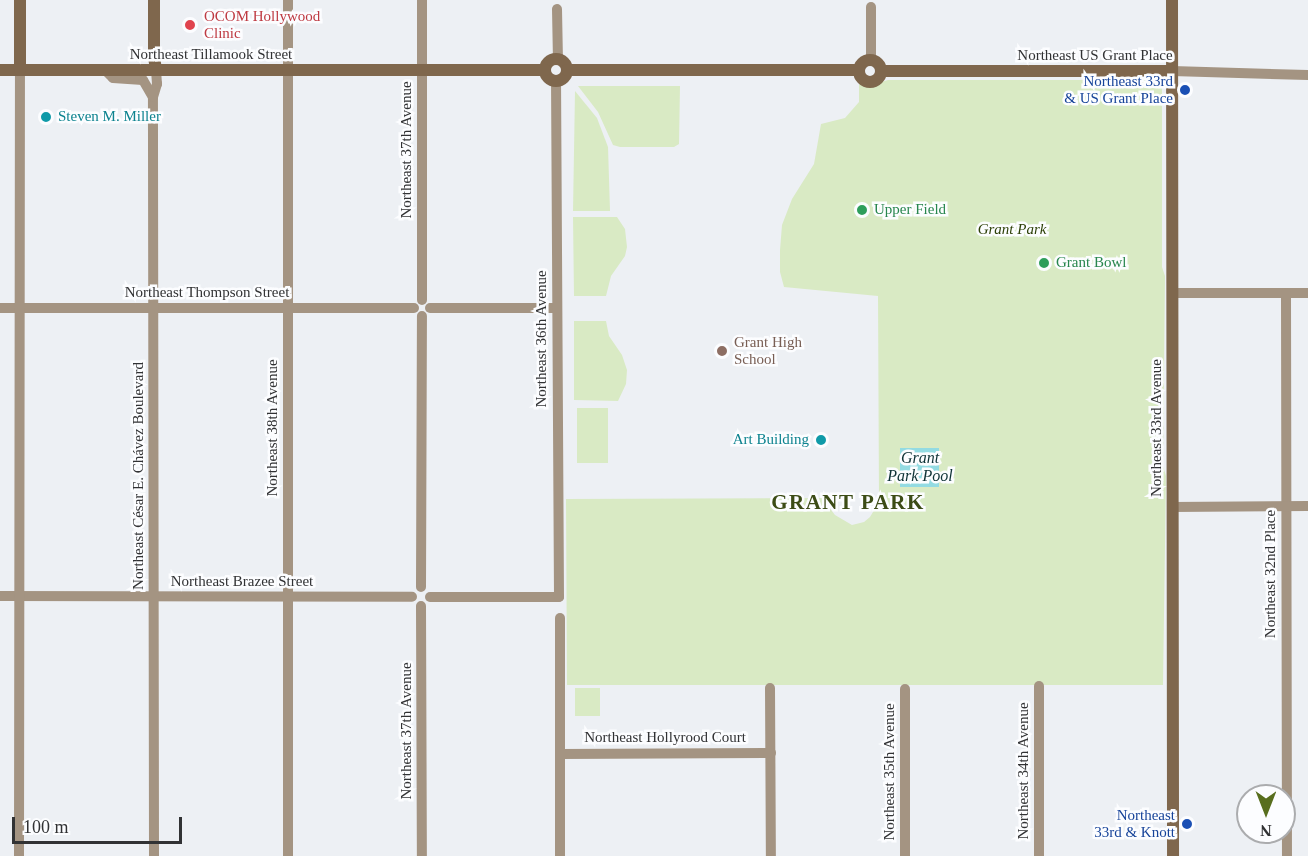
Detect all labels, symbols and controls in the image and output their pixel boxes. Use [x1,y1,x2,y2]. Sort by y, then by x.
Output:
place label: OCOM Hollywood Clinic [204,7,320,42]
marker: OCOM Hollywood Clinic [181,16,199,34]
street label: Northeast Tillamook Street [130,46,292,64]
street label: Northeast US Grant Place [1017,47,1173,65]
place label: Northeast 33rd & US Grant Place [1064,72,1173,107]
street label: Northeast 37th Avenue [398,81,416,219]
marker: Northeast 33rd & US Grant Place [1178,83,1192,97]
place label: Steven M. Miller [58,108,161,126]
marker: Steven M. Miller [39,110,53,124]
place label: Upper Field [874,201,946,219]
marker: Upper Field [855,203,869,217]
park label: Grant Park [978,221,1046,239]
place label: Grant Bowl [1056,254,1126,272]
marker: Grant Bowl [1037,256,1051,270]
street label: Northeast 36th Avenue [533,270,551,408]
street label: Northeast Thompson Street [125,284,289,302]
place label: Grant High School [734,333,802,368]
marker: Grant High School [715,344,729,358]
street label: Northeast 38th Avenue [264,359,282,497]
street label: Northeast 33rd Avenue [1148,359,1166,497]
street label: Northeast César E. Chávez Boulevard [130,362,148,590]
place label: Art Building [733,431,809,449]
marker: Art Building [814,433,828,447]
water label: Grant Park Pool [887,448,953,486]
district label: GRANT PARK [771,489,925,515]
street label: Northeast 32nd Place [1262,510,1280,638]
street label: Northeast Brazee Street [171,573,313,591]
street label: Northeast 37th Avenue [398,662,416,800]
street label: Northeast 34th Avenue [1015,702,1033,840]
street label: Northeast 35th Avenue [881,703,899,841]
street label: Northeast Hollyrood Court [584,729,746,747]
north arrow [1236,784,1296,844]
scale bar [15,805,184,843]
place label: Northeast 33rd & Knott [1094,806,1175,841]
text: 100 m [23,817,69,837]
marker: Northeast 33rd & Knott [1180,817,1194,831]
text: N [1260,822,1272,839]

